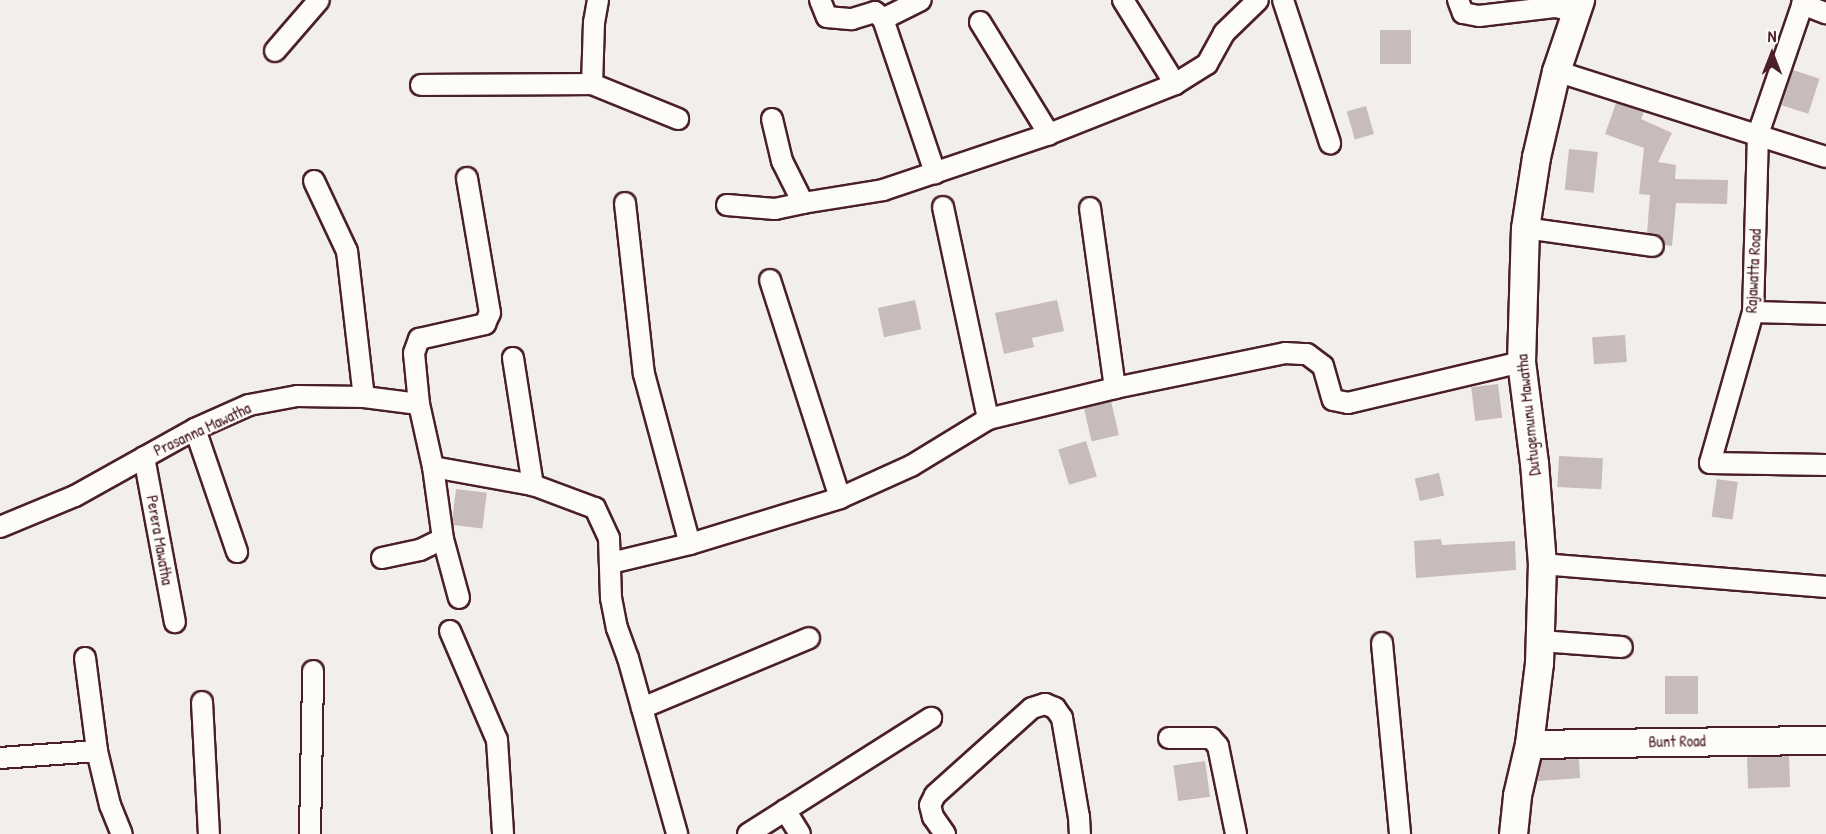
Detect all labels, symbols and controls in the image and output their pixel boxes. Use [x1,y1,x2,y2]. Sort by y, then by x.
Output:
north arrow [1742,24,1802,84]
text: N [1768,25,1776,47]
street label: Rajawatta Road [1741,228,1765,314]
street label: Dutugemunu Mawatha [1512,353,1544,477]
street label: Prasanna Mawatha [150,398,254,460]
street label: Perera Mawatha [143,494,177,586]
street label: Bunt Road [1648,731,1706,751]

